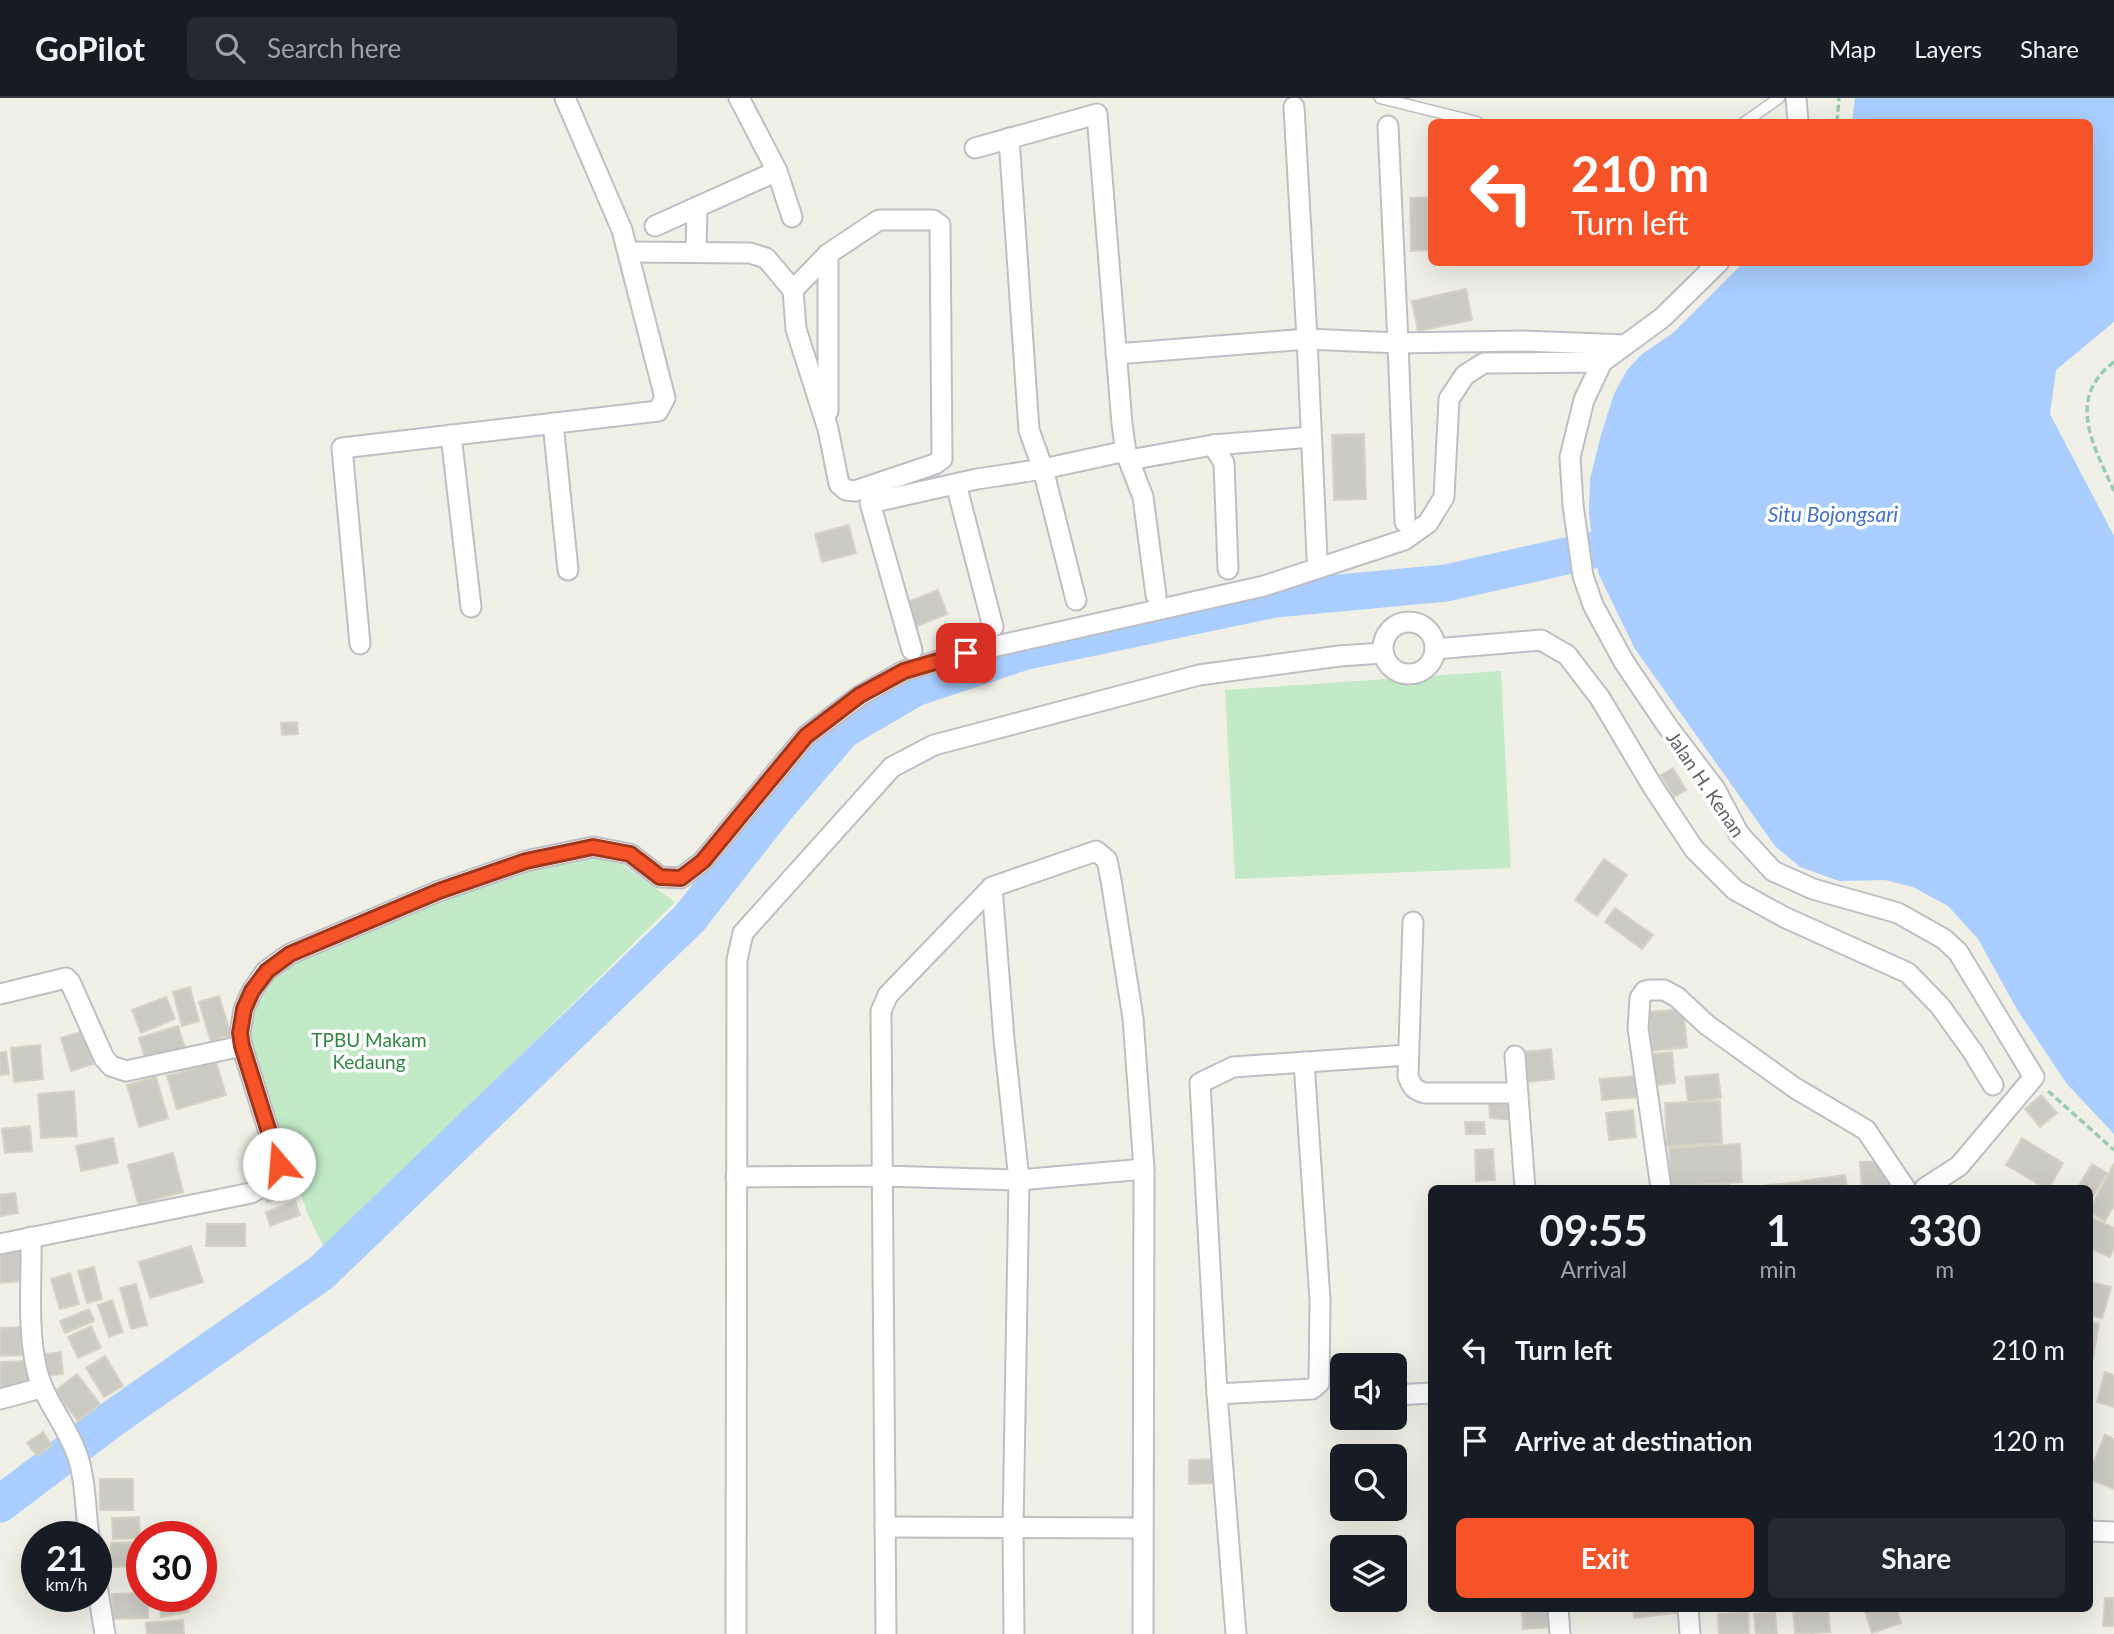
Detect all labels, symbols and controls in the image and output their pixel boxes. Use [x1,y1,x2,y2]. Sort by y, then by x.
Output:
search box [187,17,677,80]
text: GoPilot [35,28,145,68]
icon: search [211,29,249,67]
text: Search here [267,32,401,64]
text: Map [1829,34,1876,63]
text: Layers [1914,34,1982,63]
text: Share [2020,34,2079,63]
text: 210 m [1571,144,1709,202]
icon: left [1456,147,1547,238]
text: Turn left [1571,203,1688,242]
water label: Situ Bojongsari [1768,501,1898,526]
pin [936,623,996,683]
icon: arrive [947,634,985,672]
street label: Jalan H. Kenan [1662,727,1750,841]
park label: TPBU Makam Kedaung [311,1028,427,1073]
position arrow [242,1127,316,1201]
text: 09:55 [1540,1205,1648,1255]
text: 1 [1766,1205,1790,1255]
text: 330 [1908,1205,1981,1255]
text: Arrival [1561,1255,1627,1283]
text: min [1759,1255,1797,1283]
text: m [1935,1255,1954,1283]
icon: left [1456,1331,1494,1369]
text: Turn left [1515,1334,1612,1366]
text: 210 m [1992,1334,2065,1366]
map controls [1330,1353,1407,1612]
button: sound [1330,1353,1407,1430]
icon: arrive [1456,1422,1494,1460]
text: Arrive at destination [1515,1425,1752,1457]
text: 120 m [1992,1425,2065,1457]
button: search [1330,1444,1407,1521]
button: Exit [1456,1518,1754,1598]
button: Share [1768,1518,2065,1598]
speed limit sign: 30 [126,1521,217,1612]
button: layers [1330,1535,1407,1612]
text: 21 [46,1536,87,1578]
text: km/h [45,1573,88,1595]

